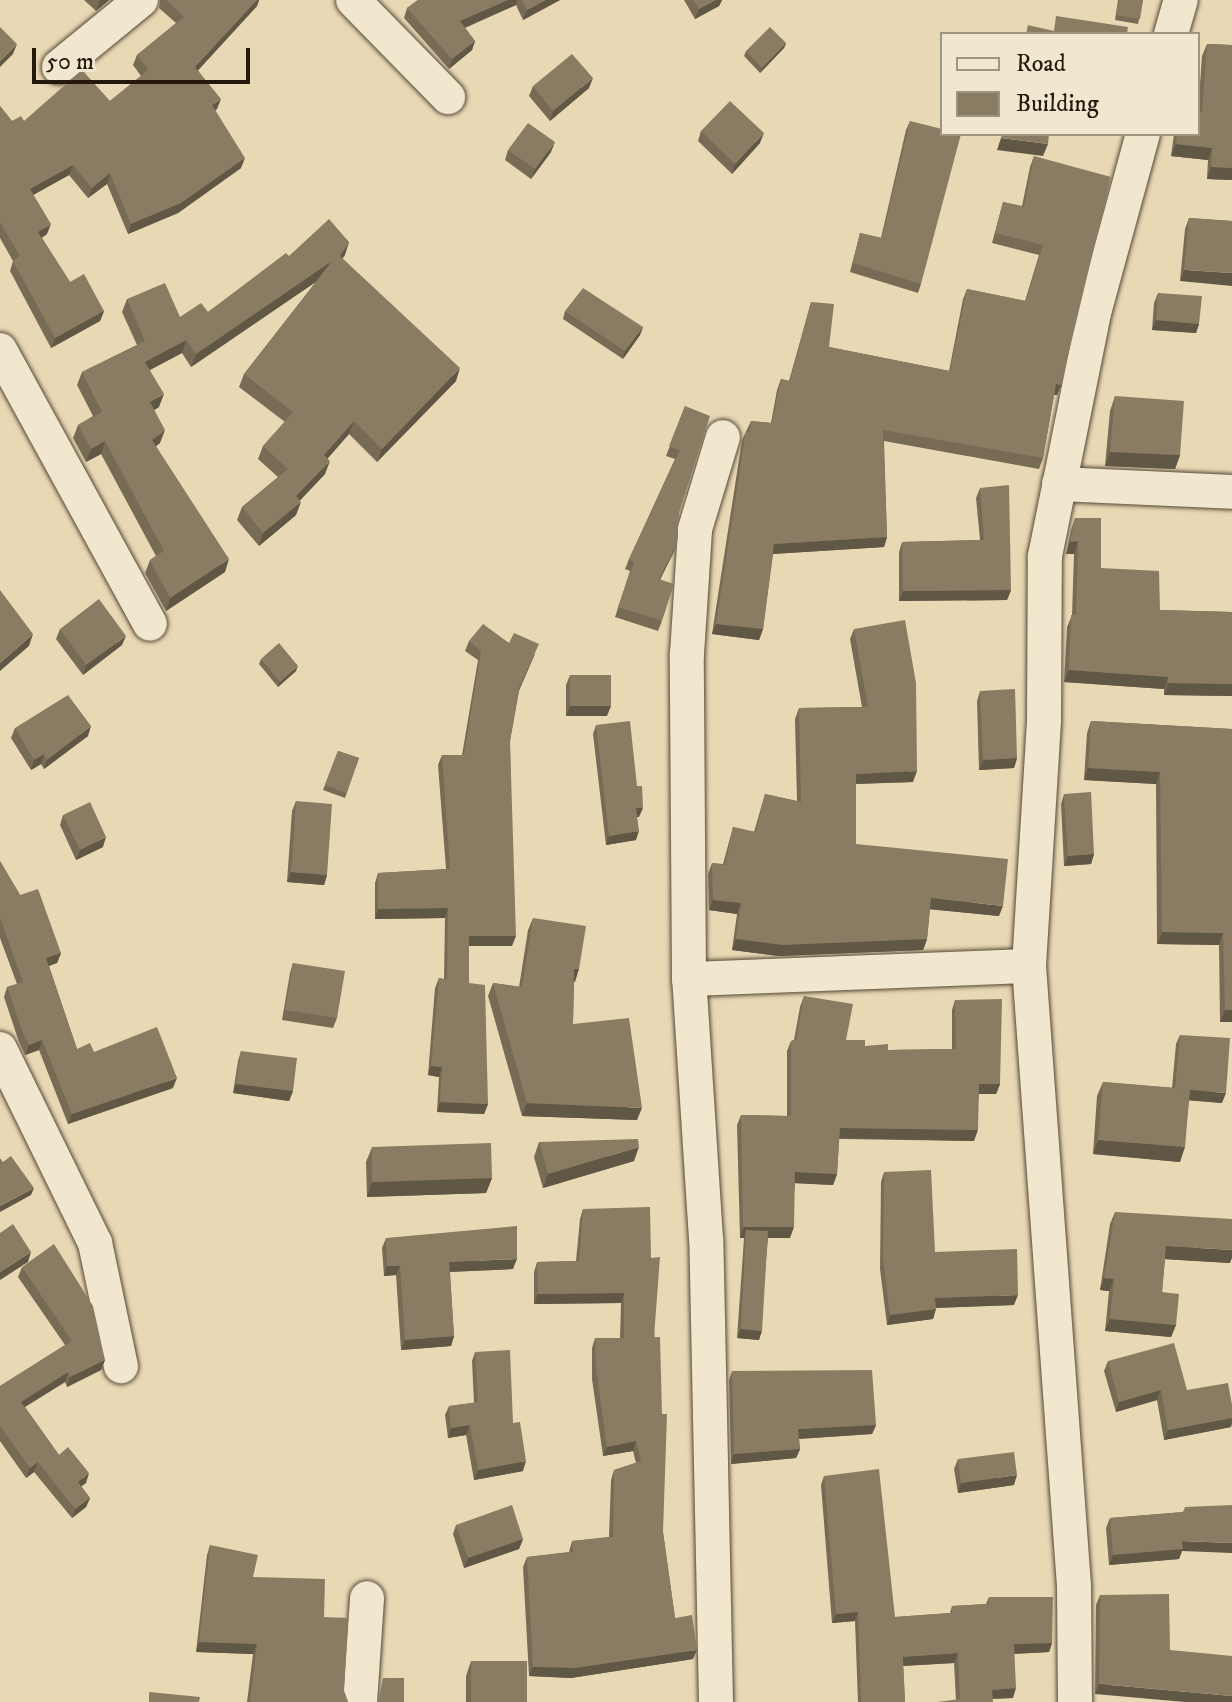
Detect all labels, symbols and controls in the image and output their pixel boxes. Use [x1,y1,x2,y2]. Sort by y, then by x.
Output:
scale bar [36,32,254,82]
legend [940,32,1200,136]
text: 50 m [46,47,94,77]
text: Road [1016,49,1066,79]
text: Building [1016,89,1099,119]

